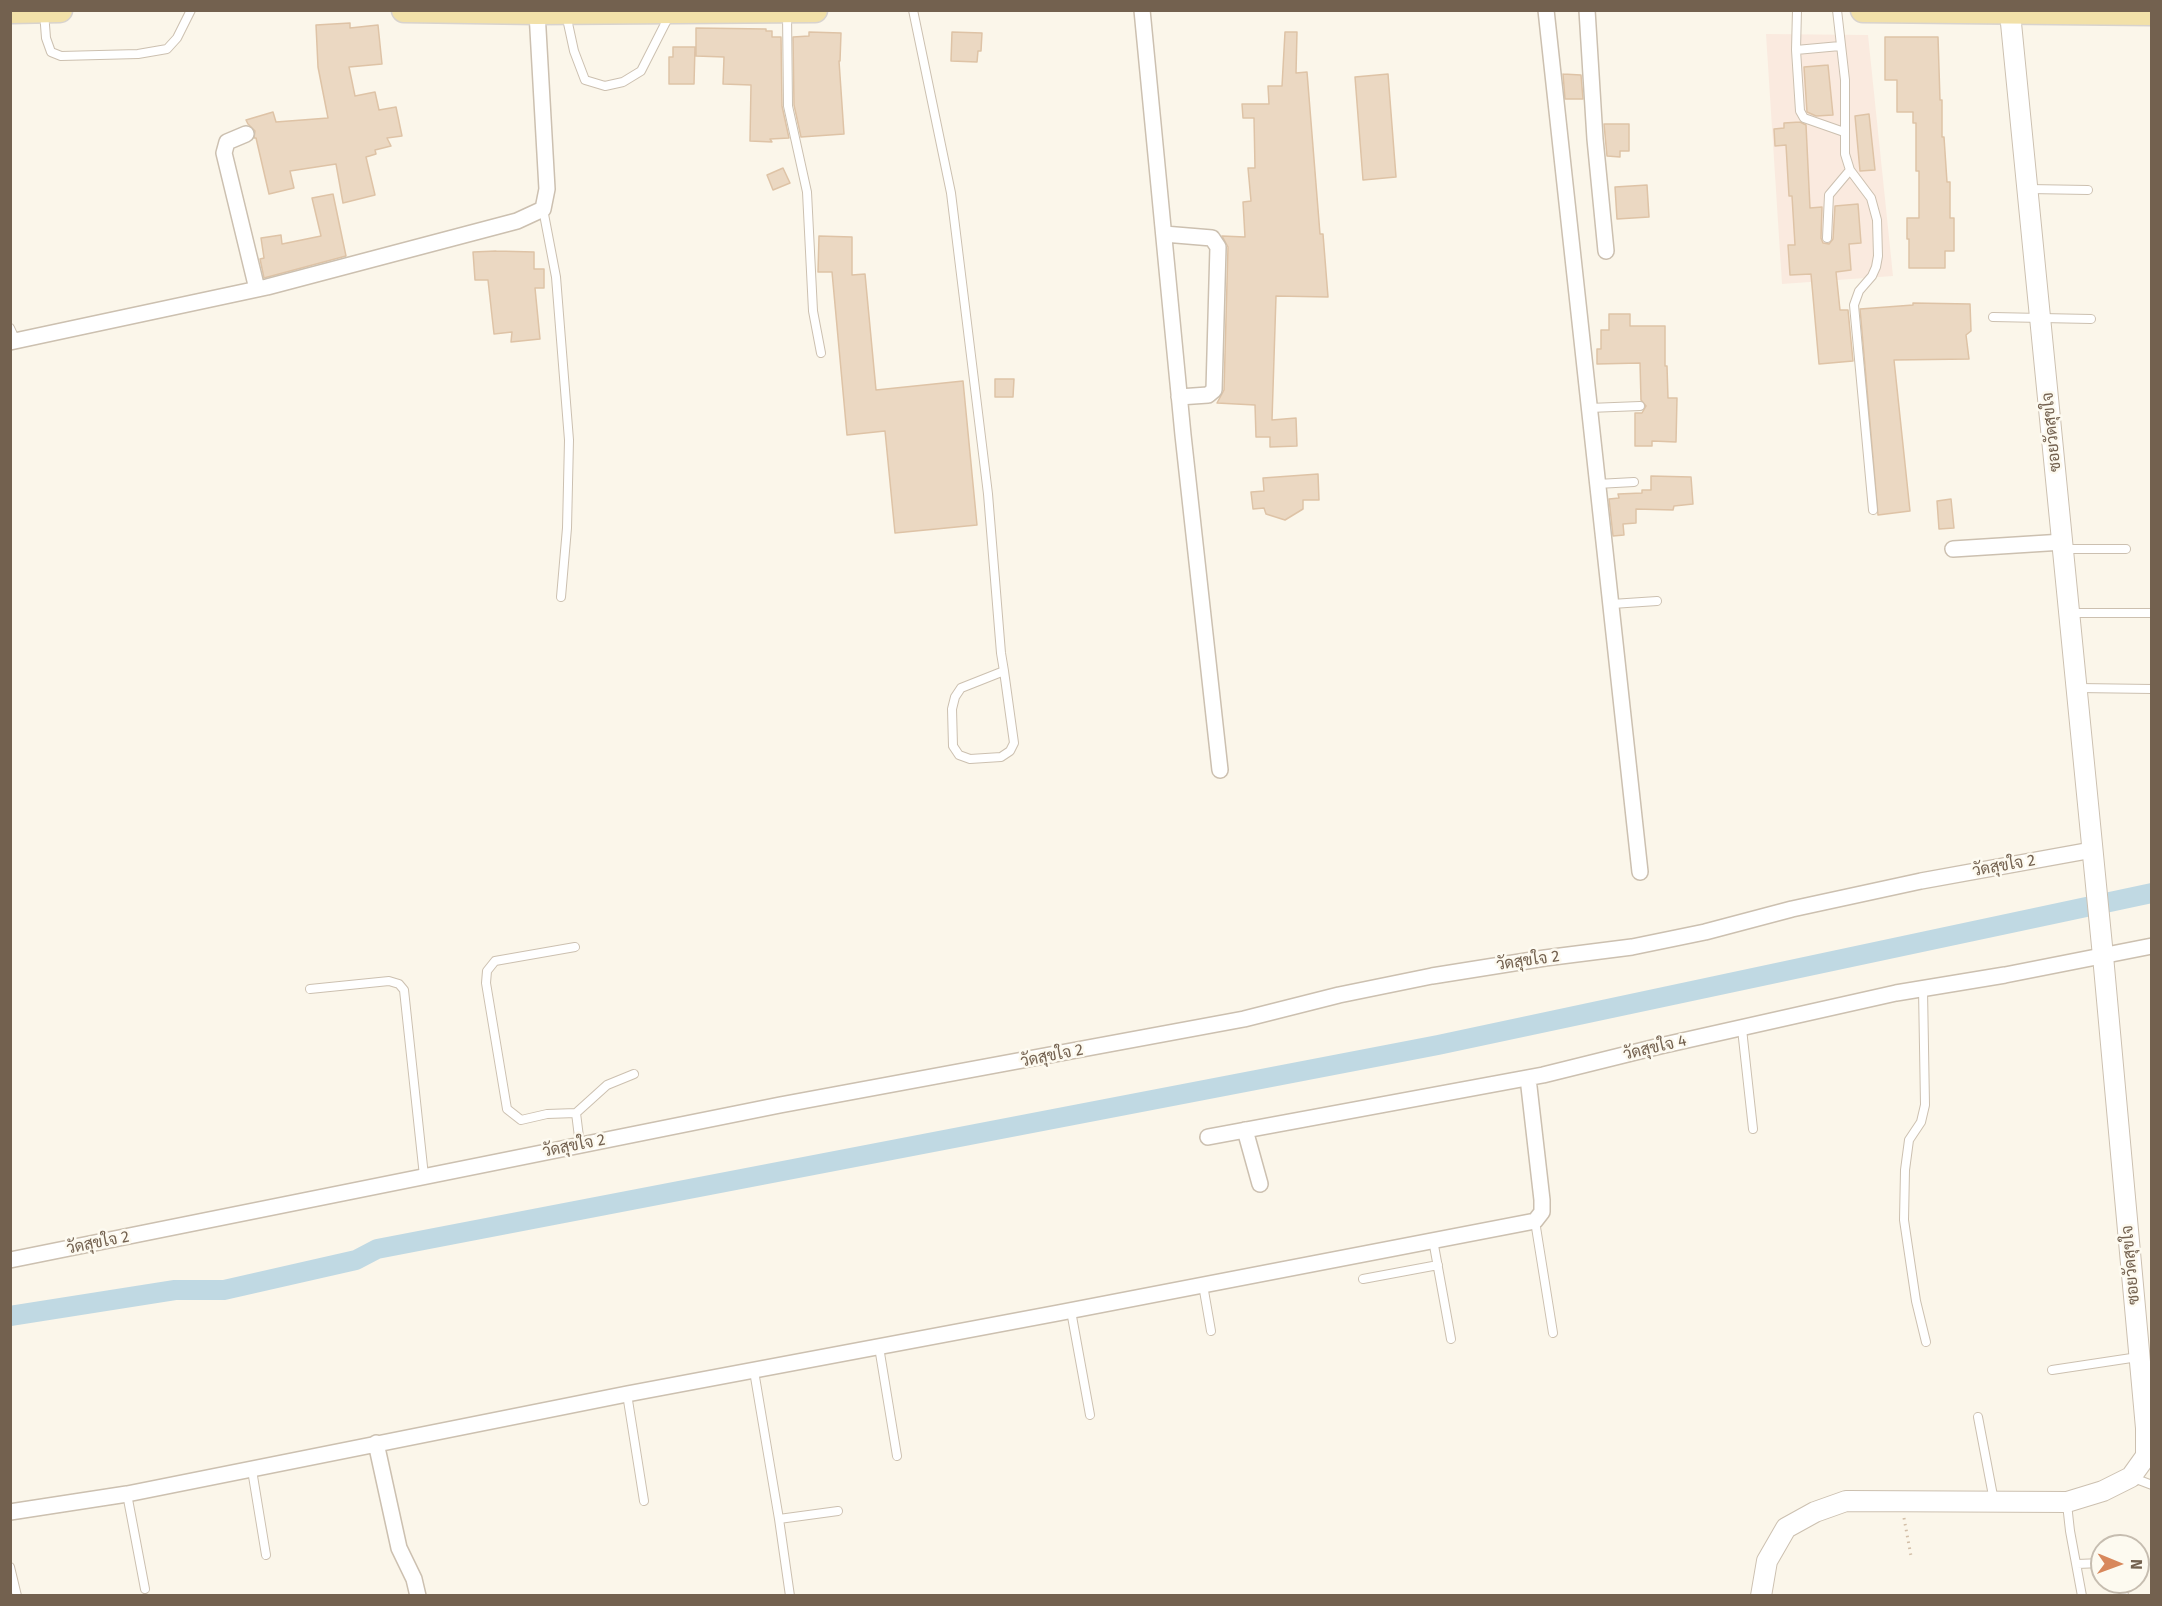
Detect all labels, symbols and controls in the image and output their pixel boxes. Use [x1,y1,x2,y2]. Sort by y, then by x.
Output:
street label: ซอยวัดสุขใจ [2038,391,2066,473]
street label: วัดสุขใจ 2 [1971,851,2037,881]
street label: วัดสุขใจ 2 [1495,947,1561,975]
street label: วัดสุขใจ 4 [1622,1031,1688,1065]
street label: วัดสุขใจ 2 [1019,1041,1085,1071]
street label: วัดสุขใจ 2 [541,1131,607,1161]
street label: ซอยวัดสุขใจ [2118,1224,2144,1306]
street label: วัดสุขใจ 2 [65,1228,131,1258]
north arrow [2090,1534,2150,1594]
text: N [2127,1559,2146,1570]

